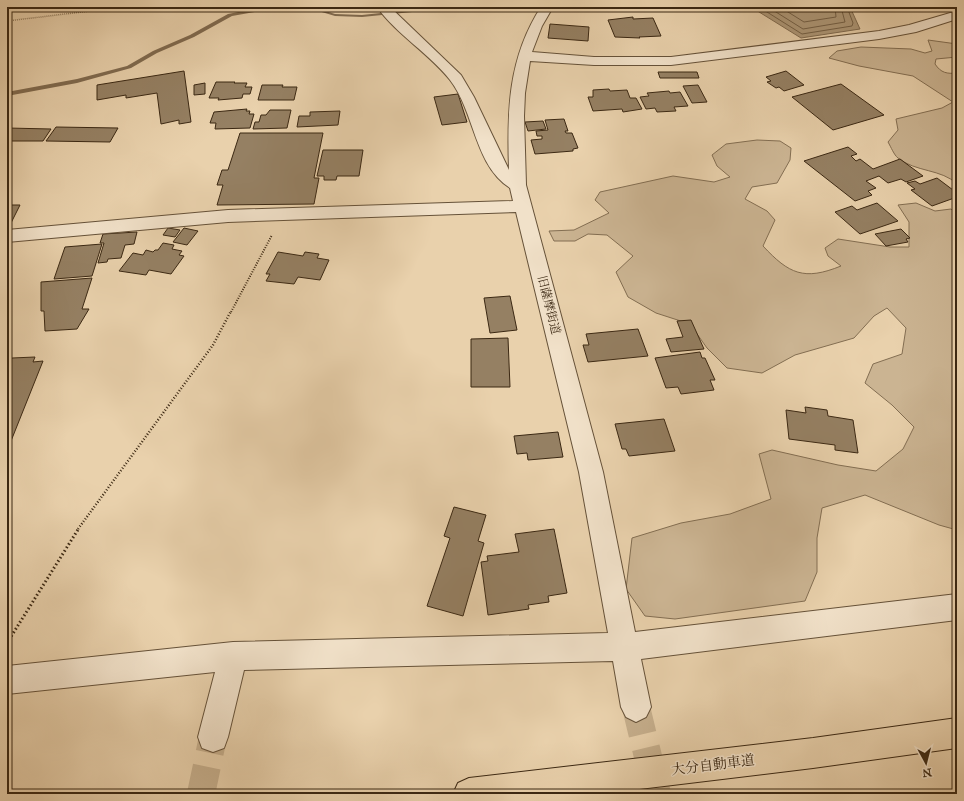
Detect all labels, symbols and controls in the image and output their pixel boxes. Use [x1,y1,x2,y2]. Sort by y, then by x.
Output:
street label: 旧薩摩街道 [535,274,563,336]
north arrow [906,743,946,783]
street label: 大分自動車道 [670,751,756,779]
text: N [921,765,933,780]

